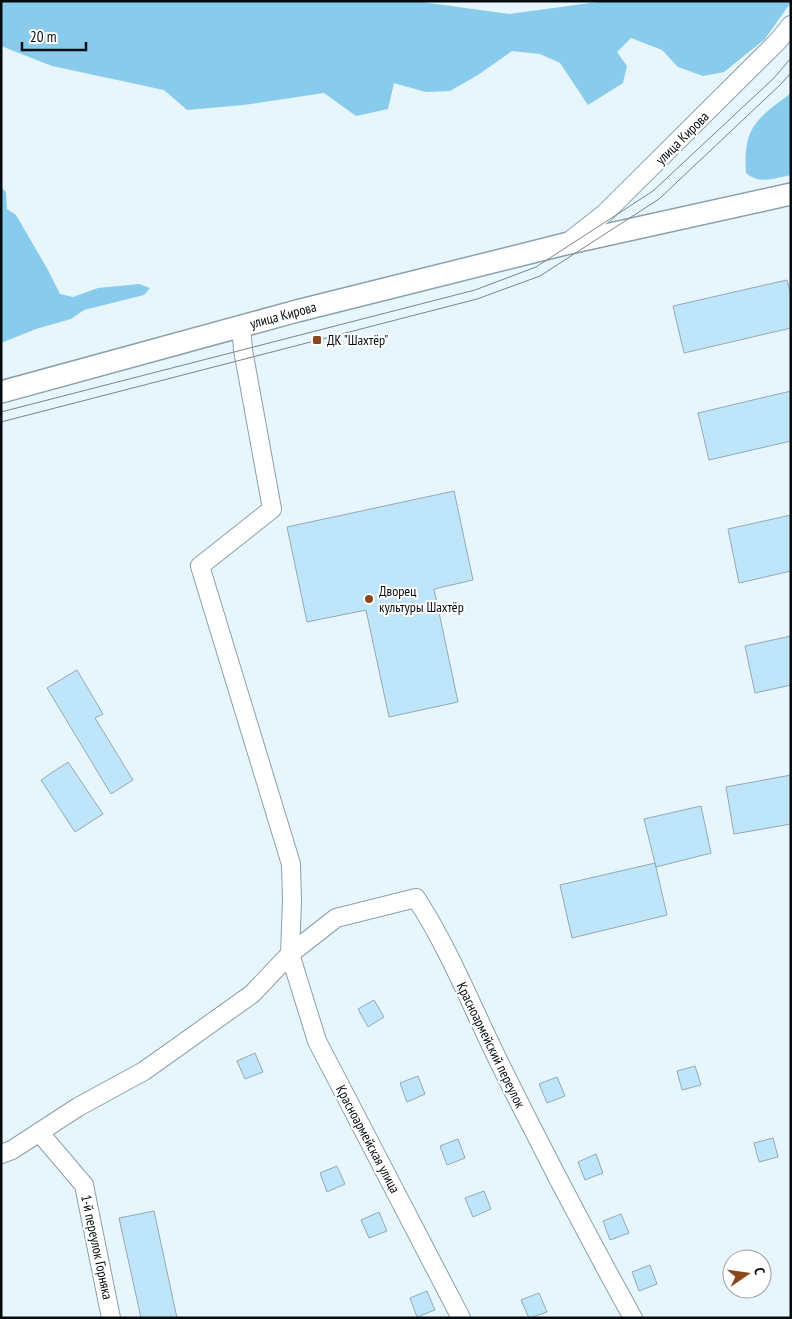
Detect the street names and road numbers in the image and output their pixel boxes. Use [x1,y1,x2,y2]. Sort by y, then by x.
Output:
street label: улица Кирова [652,108,712,168]
street label: улица Кирова [248,297,318,333]
street label: Красноармейский переулок [453,979,530,1111]
street label: Красноармейская улица [332,1082,404,1196]
street label: 1-й переулок Горняка [77,1193,117,1301]

